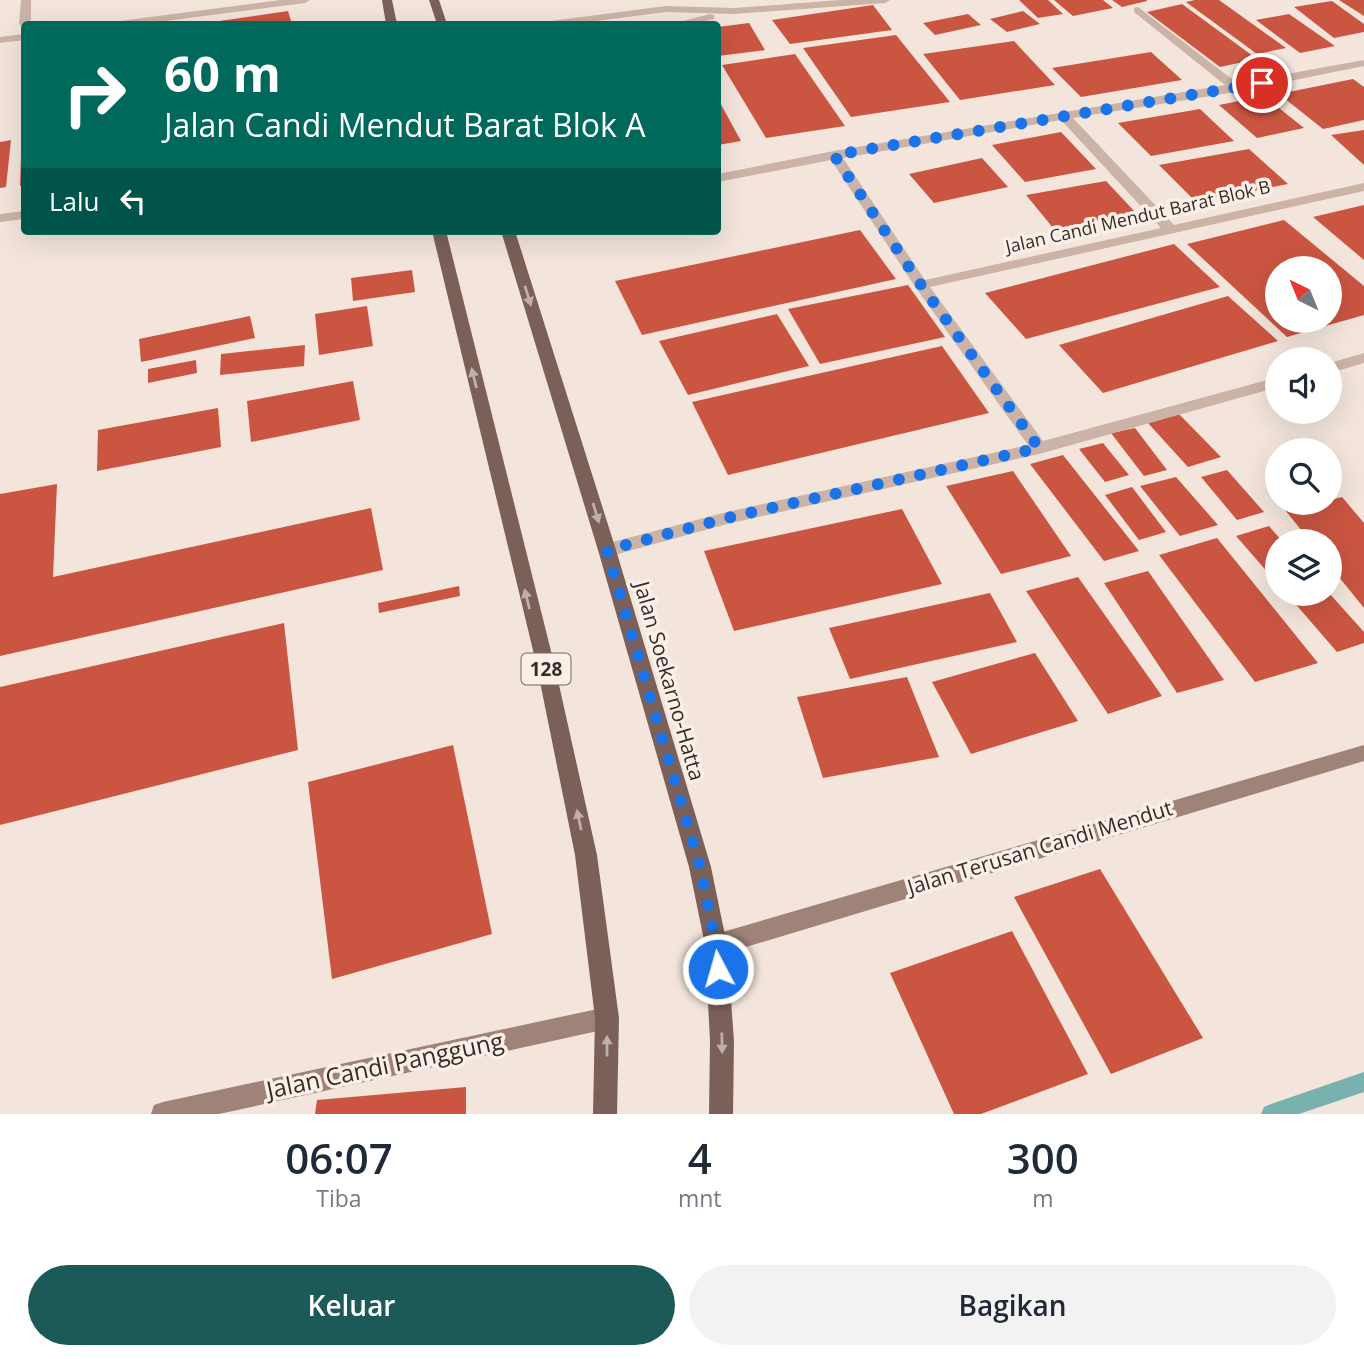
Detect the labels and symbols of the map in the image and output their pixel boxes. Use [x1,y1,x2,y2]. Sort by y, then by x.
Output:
pin [1232,53,1292,113]
street label: Jalan Candi Mendut Barat Blok B [1001,174,1273,259]
north arrow [1265,256,1342,332]
one-way arrow [524,286,534,307]
one-way arrow [468,367,479,389]
one-way arrow [591,503,601,524]
street label: Jalan Soekarno-Hatta [628,576,712,784]
one-way arrow [521,588,532,610]
road number: 128 [522,654,570,684]
street label: Jalan Terusan Candi Mendut [902,793,1176,901]
one-way arrow [573,809,584,831]
position arrow [681,932,755,1006]
street label: Jalan Candi Panggung [261,1023,506,1106]
one-way arrow [716,1032,728,1054]
one-way arrow [601,1035,613,1057]

